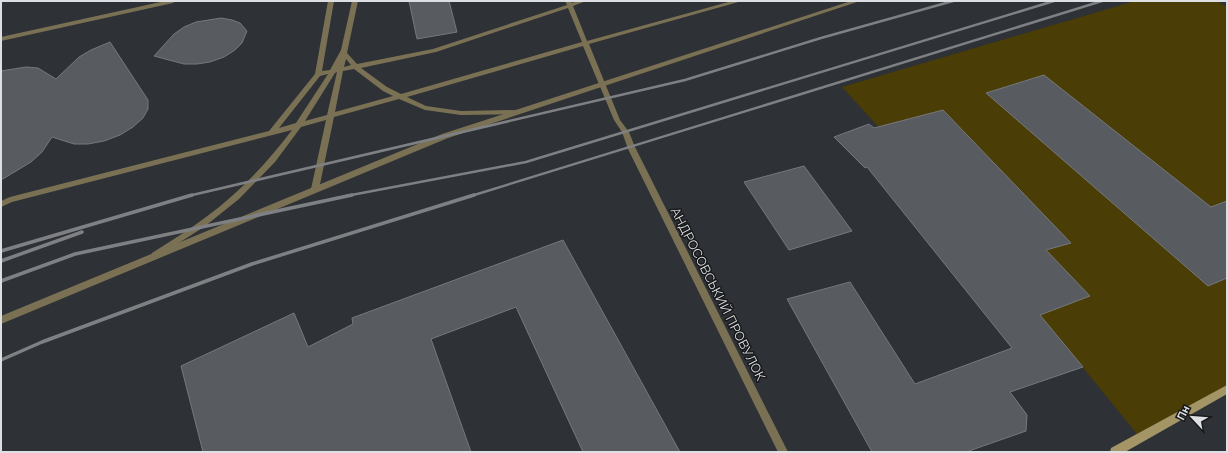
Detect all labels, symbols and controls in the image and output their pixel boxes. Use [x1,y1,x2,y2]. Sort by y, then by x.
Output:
street label: АНДРОСОВСЬКИЙ ПРОВУЛОК [668,205,768,383]
north arrow [1172,397,1212,437]
text: Пн [1174,403,1193,422]

